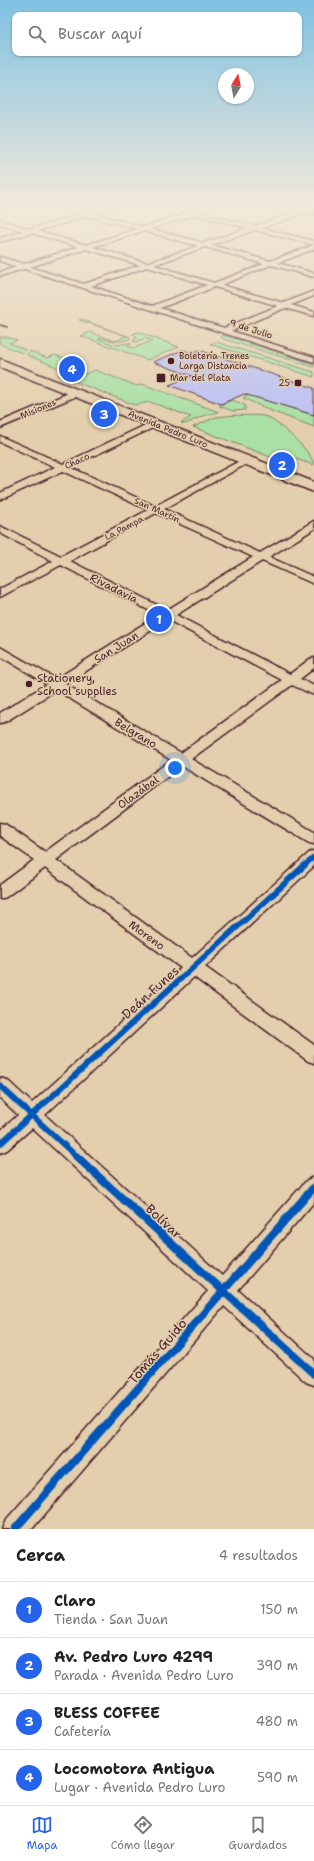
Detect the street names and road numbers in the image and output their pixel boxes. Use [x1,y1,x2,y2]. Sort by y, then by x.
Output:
street label: 9 de Julio [228,316,274,342]
street label: Misiones [18,396,58,422]
street label: Avenida Pedro Luro [126,408,210,450]
street label: Chaco [63,450,91,472]
street label: San Martín [132,495,182,526]
street label: La Pampa [103,513,146,543]
street label: Rivadavia [87,570,141,607]
street label: San Juan [91,628,142,667]
street label: Belgrano [112,715,160,752]
street label: Olazábal [115,772,163,813]
street label: Moreno [126,917,168,954]
street label: Deán Funes [118,962,183,1023]
street label: Bolívar [142,1200,185,1242]
street label: Tomás Guido [124,1315,190,1388]

